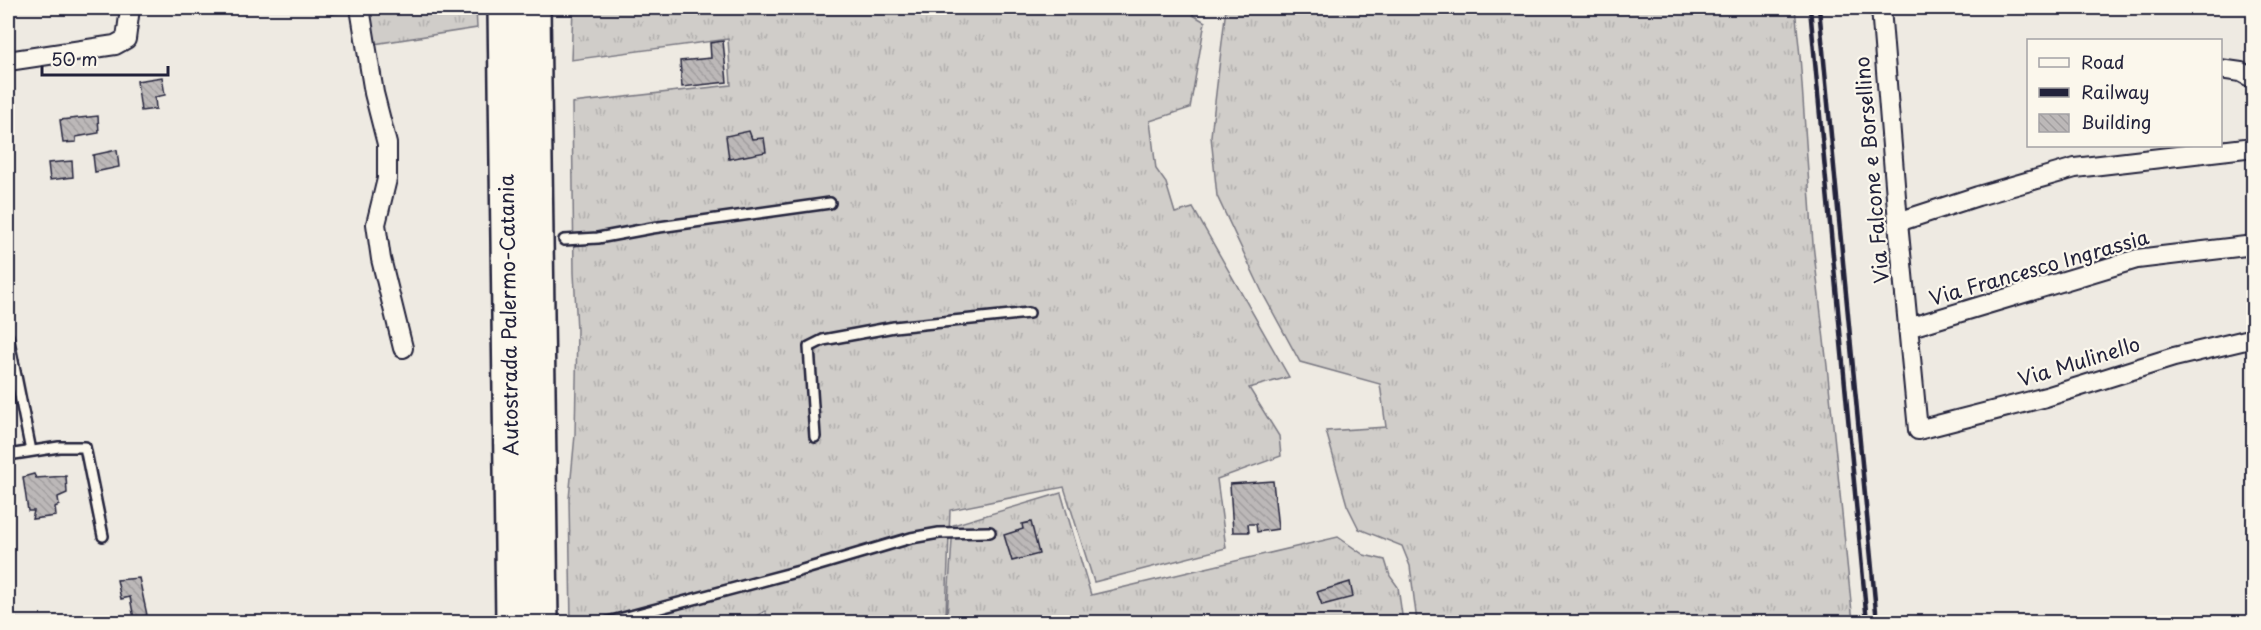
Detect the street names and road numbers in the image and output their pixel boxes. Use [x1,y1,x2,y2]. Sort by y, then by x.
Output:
street label: Via Falcone e Borsellino [1846,55,1896,285]
street label: Autostrada Palermo-Catania [491,173,525,456]
street label: Via Francesco Ingrassia [1925,221,2153,313]
street label: Via Mulinello [2014,328,2143,394]

